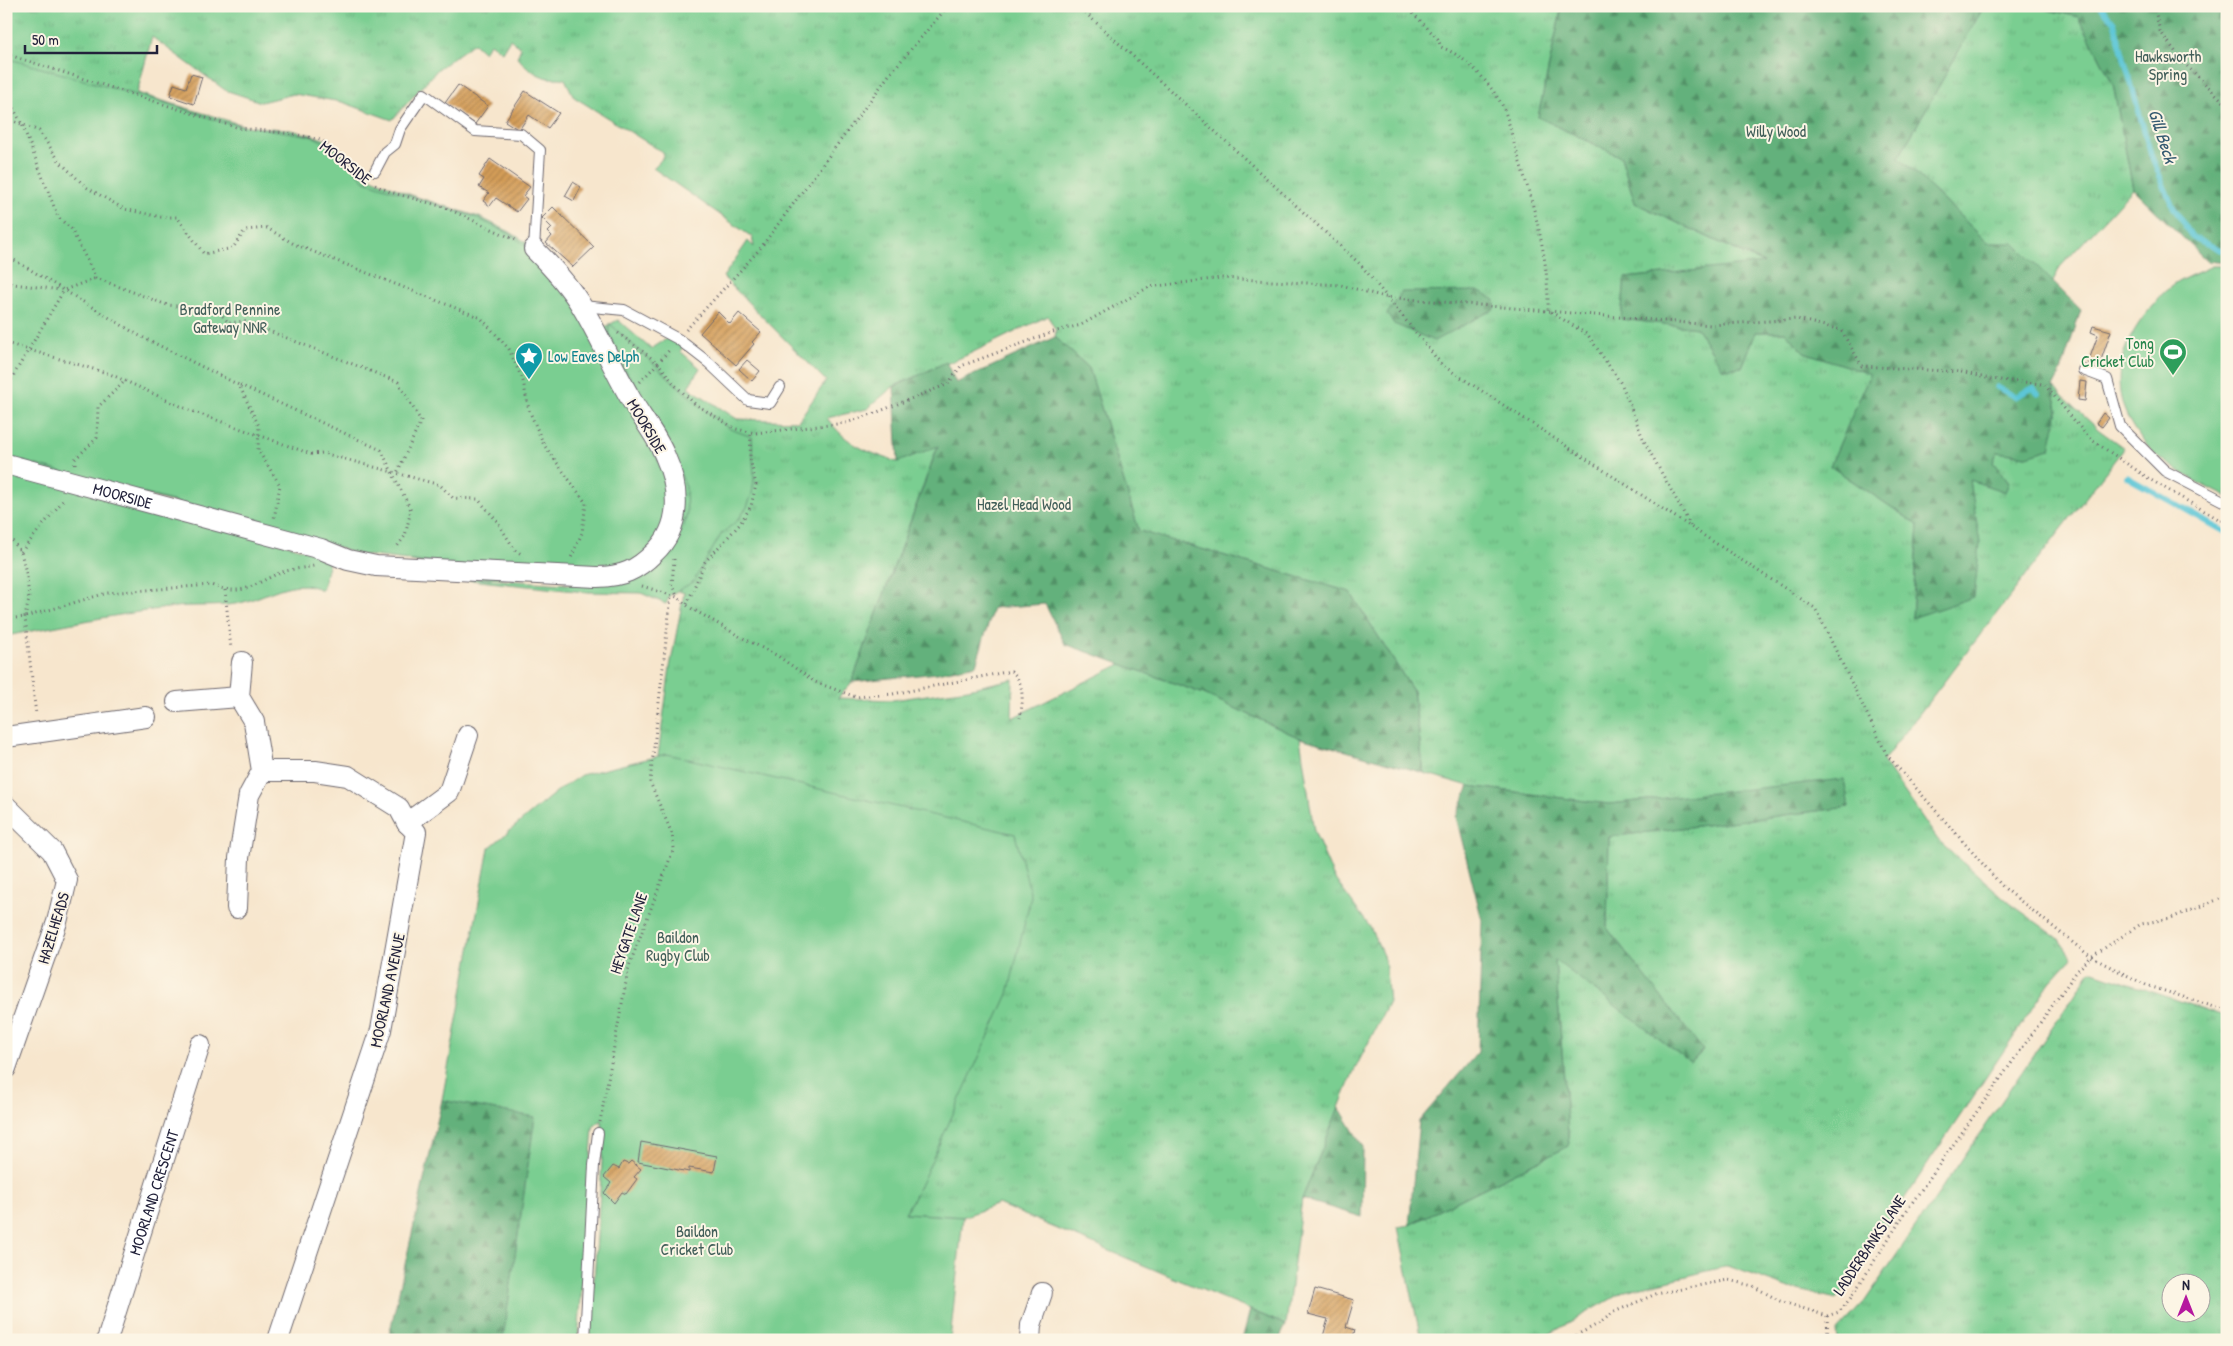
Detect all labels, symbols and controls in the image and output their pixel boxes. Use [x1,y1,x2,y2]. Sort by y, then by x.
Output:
scale bar [25,22,158,54]
text: 50 m [32,29,59,50]
park label: Hawksworth Spring [2135,45,2201,85]
water label: Gill Beck [2143,106,2184,168]
park label: Willy Wood [1746,120,1806,142]
street label: MOORSIDE [315,135,377,189]
park label: Bradford Pennine Gateway NNR [180,298,281,338]
place label: Tong Cricket Club [2081,332,2154,372]
sports icon: Tong Cricket Club [2158,337,2188,376]
place icon: Low Eaves Delph [514,341,544,380]
place label: Low Eaves Delph [548,345,640,367]
street label: MOORSIDE [622,394,672,458]
street label: MOORSIDE [91,477,155,514]
park label: Hazel Head Wood [977,493,1071,515]
street label: HAZELHEADS [32,889,74,966]
street label: HEYGATE LANE [604,889,652,977]
park label: Baildon Rugby Club [646,926,710,966]
street label: MOORLAND AVENUE [364,931,410,1049]
street label: MOORLAND CRESCENT [123,1126,184,1258]
street label: LADDERBANKS LANE [1827,1191,1911,1299]
park label: Baildon Cricket Club [661,1220,733,1260]
north arrow [2160,1274,2210,1324]
text: N [2182,1275,2190,1294]

